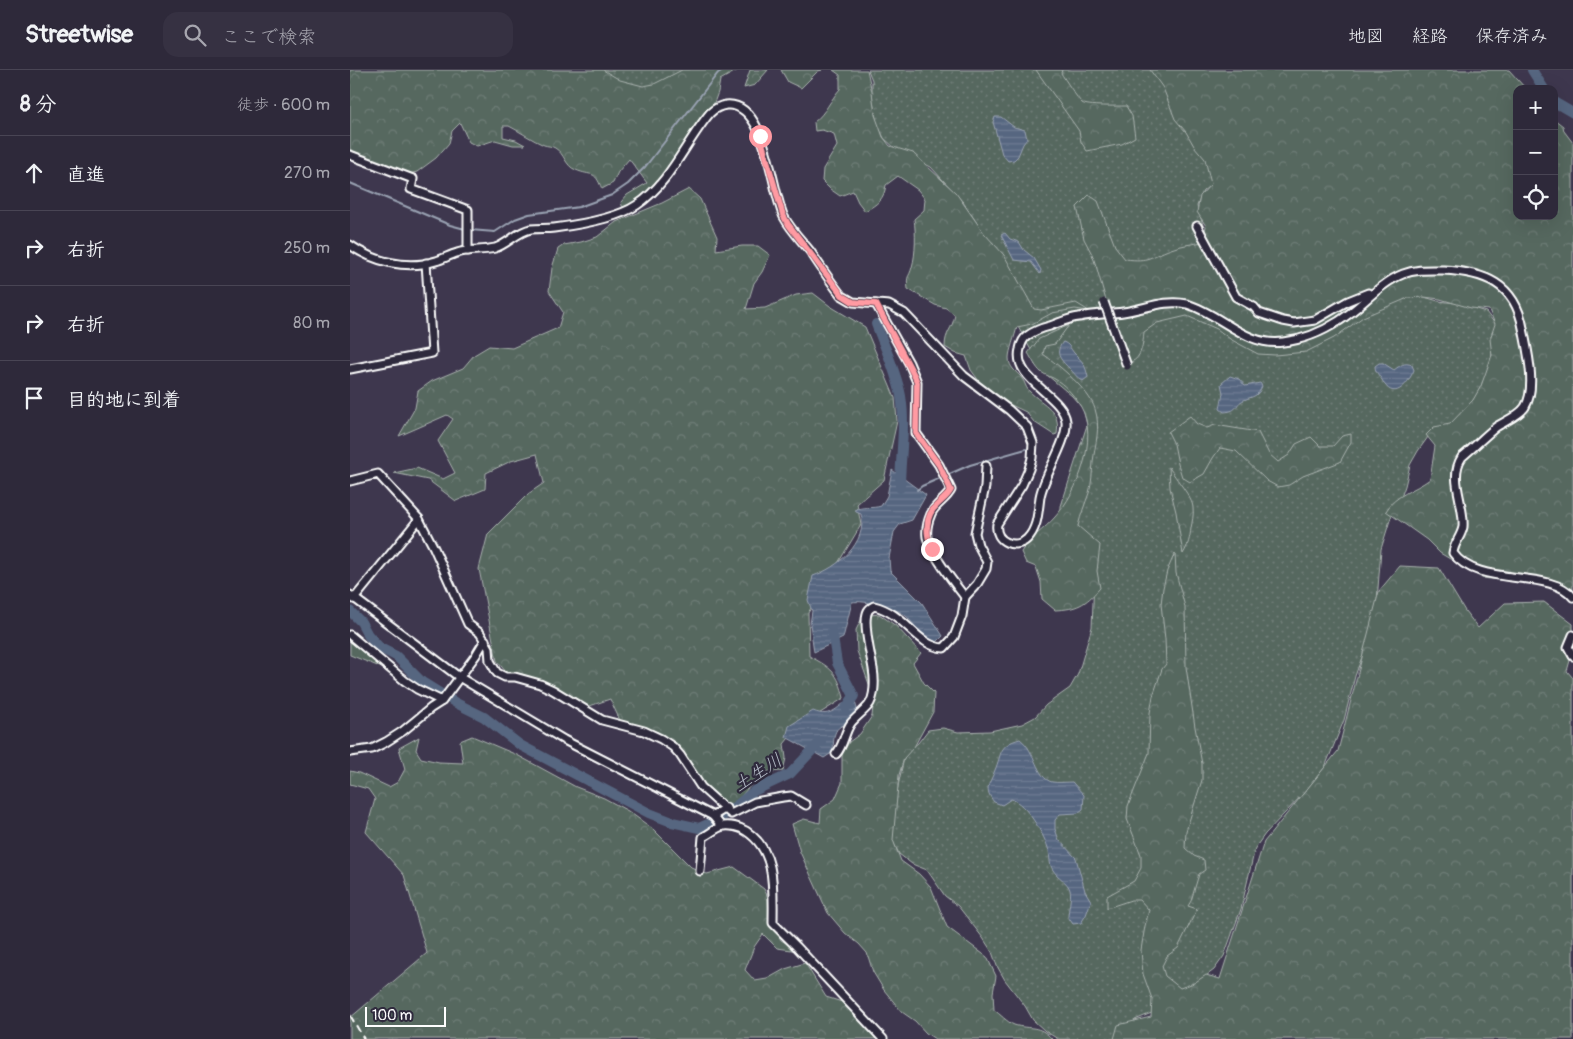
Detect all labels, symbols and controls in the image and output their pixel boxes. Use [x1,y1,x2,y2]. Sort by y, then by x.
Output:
search box [163,12,513,57]
text: Streetwise [25,20,133,49]
icon: search [181,21,209,49]
text: ここで検索 [221,25,316,49]
text: 地図 [1348,25,1384,48]
text: 経路 [1412,25,1448,48]
text: 保存済み [1476,25,1548,48]
map controls [1513,85,1558,220]
button: + [1513,85,1558,130]
text: 8 分 [20,91,56,118]
text: 徒歩 · 600 m [237,95,330,115]
route start [749,125,772,148]
button: − [1513,130,1558,175]
icon: ahead [20,159,48,187]
text: 直進 [67,163,105,187]
text: 270 m [284,163,330,183]
button: locate [1513,175,1558,220]
icon: right [20,234,48,262]
text: 右折 [67,238,105,262]
text: 250 m [284,238,330,258]
icon: right [20,309,48,337]
text: 右折 [67,313,105,337]
text: 80 m [293,313,330,333]
icon: arrive [20,384,48,412]
text: 目的地に到着 [67,388,181,412]
route end [921,538,944,561]
water label: 土生川 [729,749,787,797]
scale bar [365,1004,446,1027]
text: 100 m [372,1007,412,1024]

